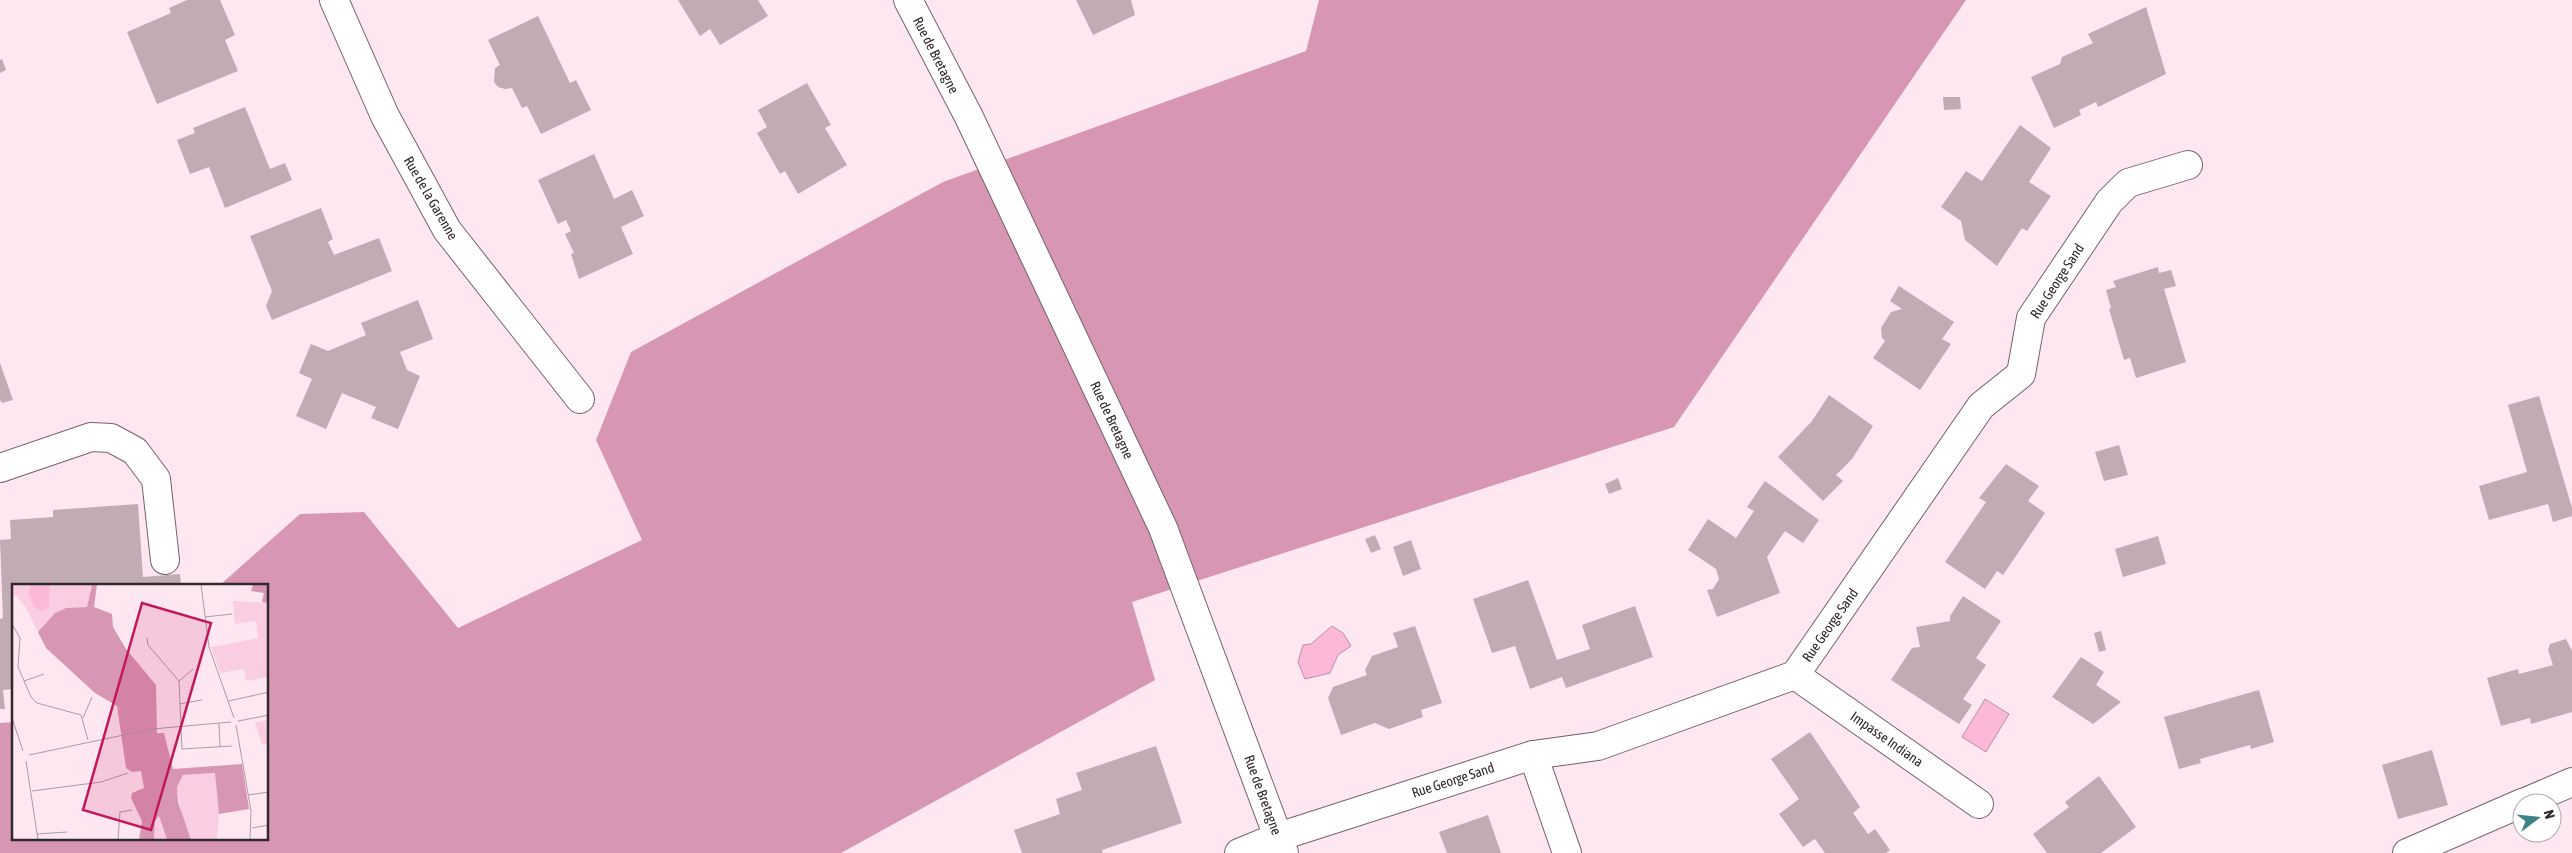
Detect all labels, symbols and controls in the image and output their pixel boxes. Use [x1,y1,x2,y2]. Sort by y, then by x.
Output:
street label: Rue de Bretagne [910,14,962,96]
street label: Rue de la Garenne [401,154,461,242]
street label: Rue George Sand [2027,241,2087,321]
street label: Rue de Bretagne [1087,379,1137,461]
inset map [12,584,269,840]
street label: Rue George Sand [1799,585,1861,665]
street label: Impasse Indiana [1848,708,1926,770]
street label: Rue de Bretagne [1241,753,1285,837]
street label: Rue George Sand [1410,759,1496,801]
north arrow [2512,793,2562,843]
text: N [2541,808,2558,821]

